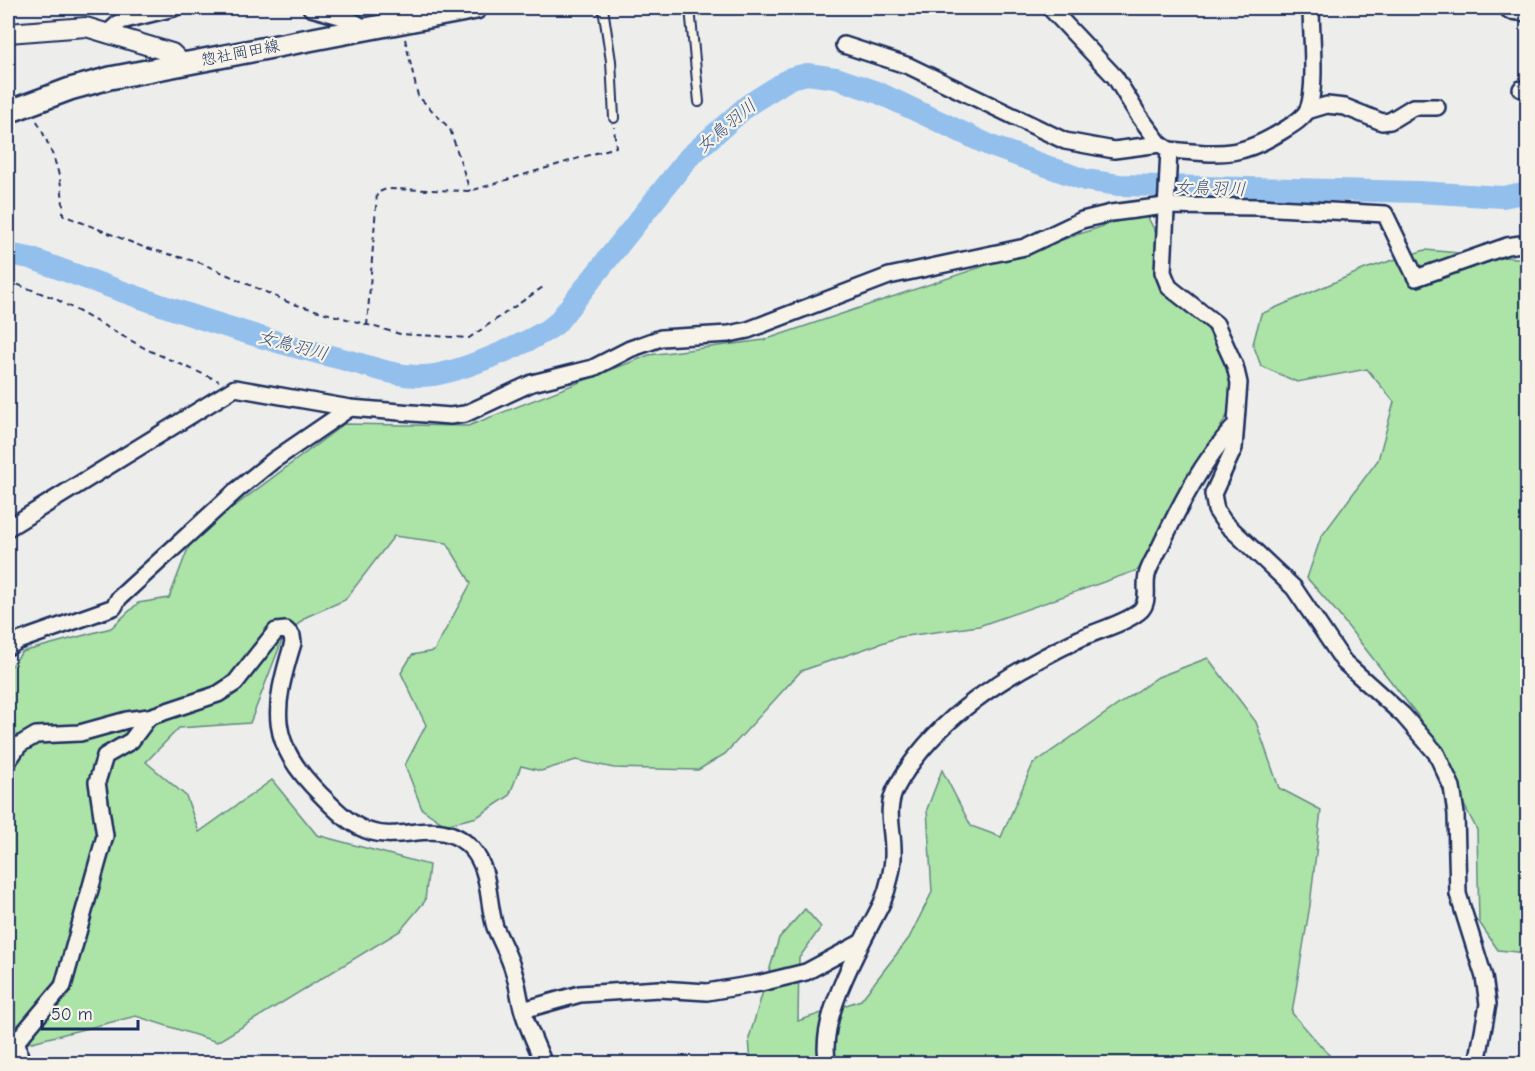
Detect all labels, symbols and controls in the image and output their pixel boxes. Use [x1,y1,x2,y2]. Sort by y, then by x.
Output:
street label: 惣社岡田線 [199,37,281,69]
water label: 女鳥羽川 [692,95,761,158]
water label: 女鳥羽川 [1174,177,1246,200]
water label: 女鳥羽川 [255,326,330,365]
scale bar [42,993,138,1031]
text: 50 m [51,1004,93,1025]

